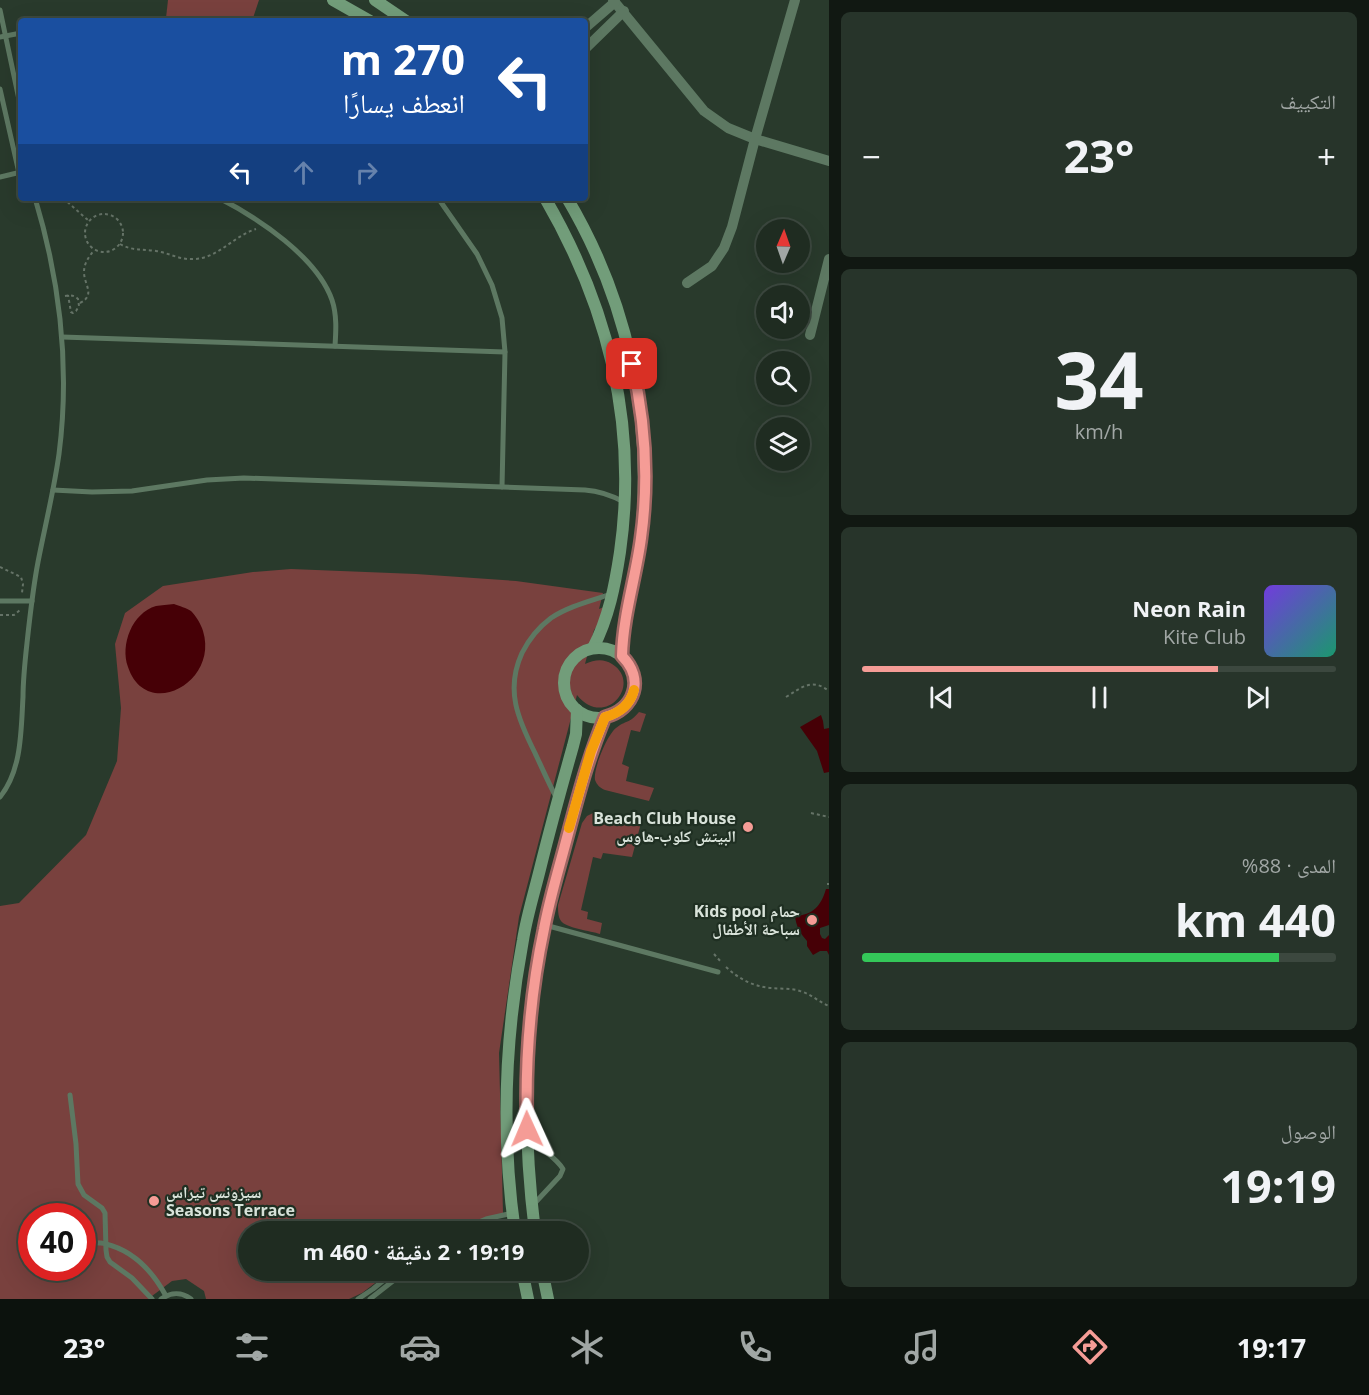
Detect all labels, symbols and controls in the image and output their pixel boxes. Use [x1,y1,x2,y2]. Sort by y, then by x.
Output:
text: 270 m [341,30,465,87]
icon: left [486,42,564,120]
text: انعطف يسارًا [343,84,465,121]
text: التكييف [1280,88,1336,115]
text: 23° [1064,125,1134,186]
text: − [862,134,881,179]
text: + [1317,134,1336,179]
icon: left [224,156,257,189]
icon: ahead [287,156,320,189]
icon: right [350,156,383,189]
north arrow [756,219,810,273]
map controls [756,219,810,471]
button: sound [756,285,810,339]
text: 34 [1054,326,1144,432]
pin [606,338,657,389]
icon: arrive [615,347,648,380]
button: search [756,351,810,405]
button: layers [756,417,810,471]
text: km/h [1075,418,1123,445]
text: Neon Rain [1132,593,1246,623]
text: Kite Club [1163,623,1246,650]
icon: previous [925,681,958,714]
icon: pause [1083,681,1116,714]
icon: next [1241,681,1274,714]
place label: Beach Club House البيتش كلوب-هاوس [593,807,736,847]
marker: Beach Club House البيتش كلوب-هاوس [741,820,755,834]
text: المدى · 88% [1242,852,1336,879]
text: 440 km [1175,889,1336,950]
place label: Kids pool حمام سباحة الأطفال [694,900,800,940]
marker: Kids pool حمام سباحة الأطفال [805,913,819,927]
position arrow [495,1097,559,1161]
text: الوصول [1281,1118,1336,1145]
text: 19:19 [1220,1155,1336,1216]
place label: سيزونس تيراس Seasons Terrace [166,1181,295,1221]
marker: سيزونس تيراس Seasons Terrace [147,1194,161,1208]
speed limit sign: 40 [18,1203,96,1281]
text: 19:19 · 2 دقيقة · 460 m [303,1236,524,1266]
icon: filters [231,1326,273,1368]
icon: car [399,1326,441,1368]
icon: climate [566,1326,608,1368]
icon: phone [734,1326,776,1368]
icon: music [901,1326,943,1368]
icon: directions [1069,1326,1111,1368]
text: 23° [63,1329,105,1366]
text: 19:17 [1237,1329,1306,1366]

